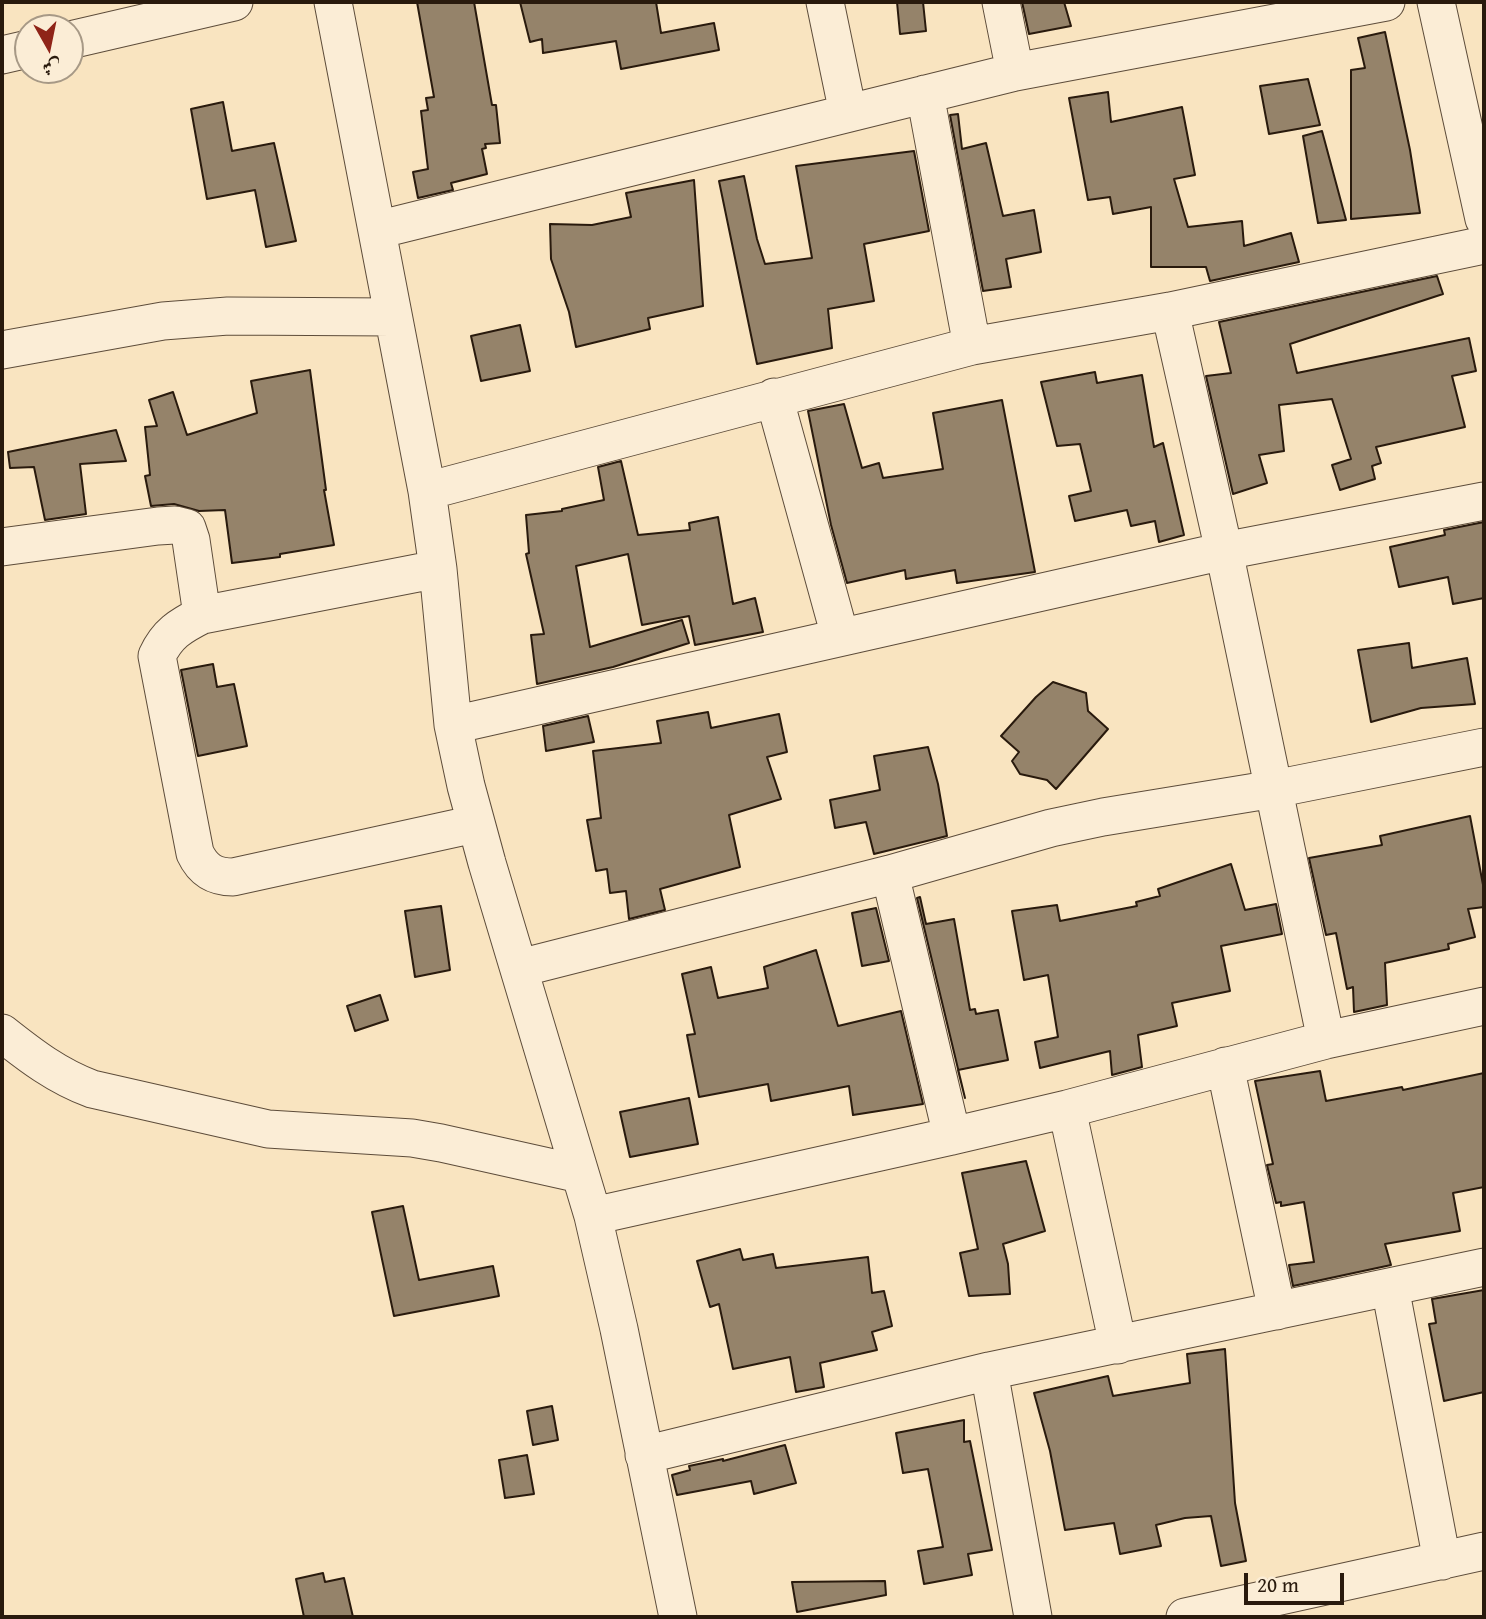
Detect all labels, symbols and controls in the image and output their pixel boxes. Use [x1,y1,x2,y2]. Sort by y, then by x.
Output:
north arrow [14,14,84,84]
text: ش [40,52,63,83]
scale bar [1248,1560,1348,1604]
text: 20 m [1257,1569,1299,1600]

